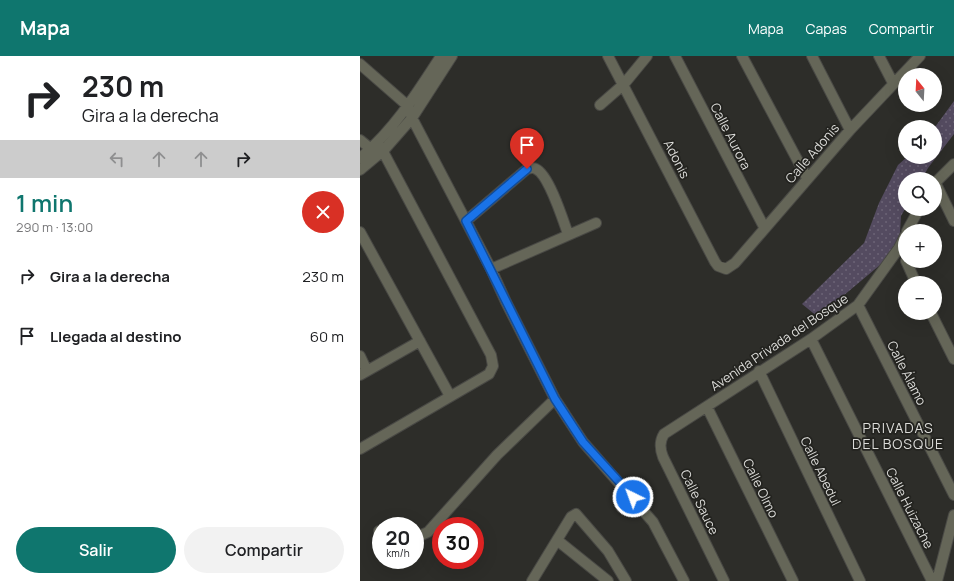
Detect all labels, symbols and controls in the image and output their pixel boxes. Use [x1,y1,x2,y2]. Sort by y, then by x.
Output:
text: Mapa [20,15,70,41]
text: Mapa [748,19,784,38]
text: Capas [806,19,847,38]
text: Compartir [869,19,934,38]
text: 230 m [82,67,164,105]
north arrow [898,68,942,112]
map controls [898,68,942,320]
icon: right [16,72,68,124]
street label: Calle Aurora [706,100,756,172]
text: Gira a la derecha [82,103,219,127]
street label: Calle Adonis [781,119,843,187]
button: sound [898,120,942,164]
pin [510,128,544,169]
icon: arrive [516,134,538,156]
street label: Adonis [660,137,694,182]
icon: left [106,148,128,170]
icon: ahead [148,148,170,170]
icon: ahead [190,148,212,170]
icon: right [232,148,254,170]
button: search [898,172,942,216]
text: 1 min [16,186,73,219]
button: close [302,191,344,233]
text: 290 m · 13:00 [16,218,93,236]
button: + [898,224,942,268]
icon: right [16,265,38,287]
text: Gira a la derecha [50,266,170,287]
text: 230 m [302,266,344,287]
button: − [898,276,942,320]
street label: Avenida Privada del Bosque [707,289,852,395]
icon: arrive [16,325,38,347]
text: Llegada al destino [50,326,182,347]
text: 60 m [310,326,344,347]
street label: Calle Álamo [883,338,931,409]
district label: PRIVADAS DEL BOSQUE [852,418,944,453]
street label: Calle Abedul [797,433,845,509]
street label: Calle Olmo [739,455,783,521]
street label: Calle Huizache [882,464,938,552]
street label: Calle Sauce [676,466,724,538]
position arrow [612,476,654,518]
speed limit sign: 30 [432,517,484,569]
text: 20 [385,524,411,551]
button: Salir [16,527,176,573]
button: Compartir [184,527,344,573]
text: km/h [386,546,410,560]

